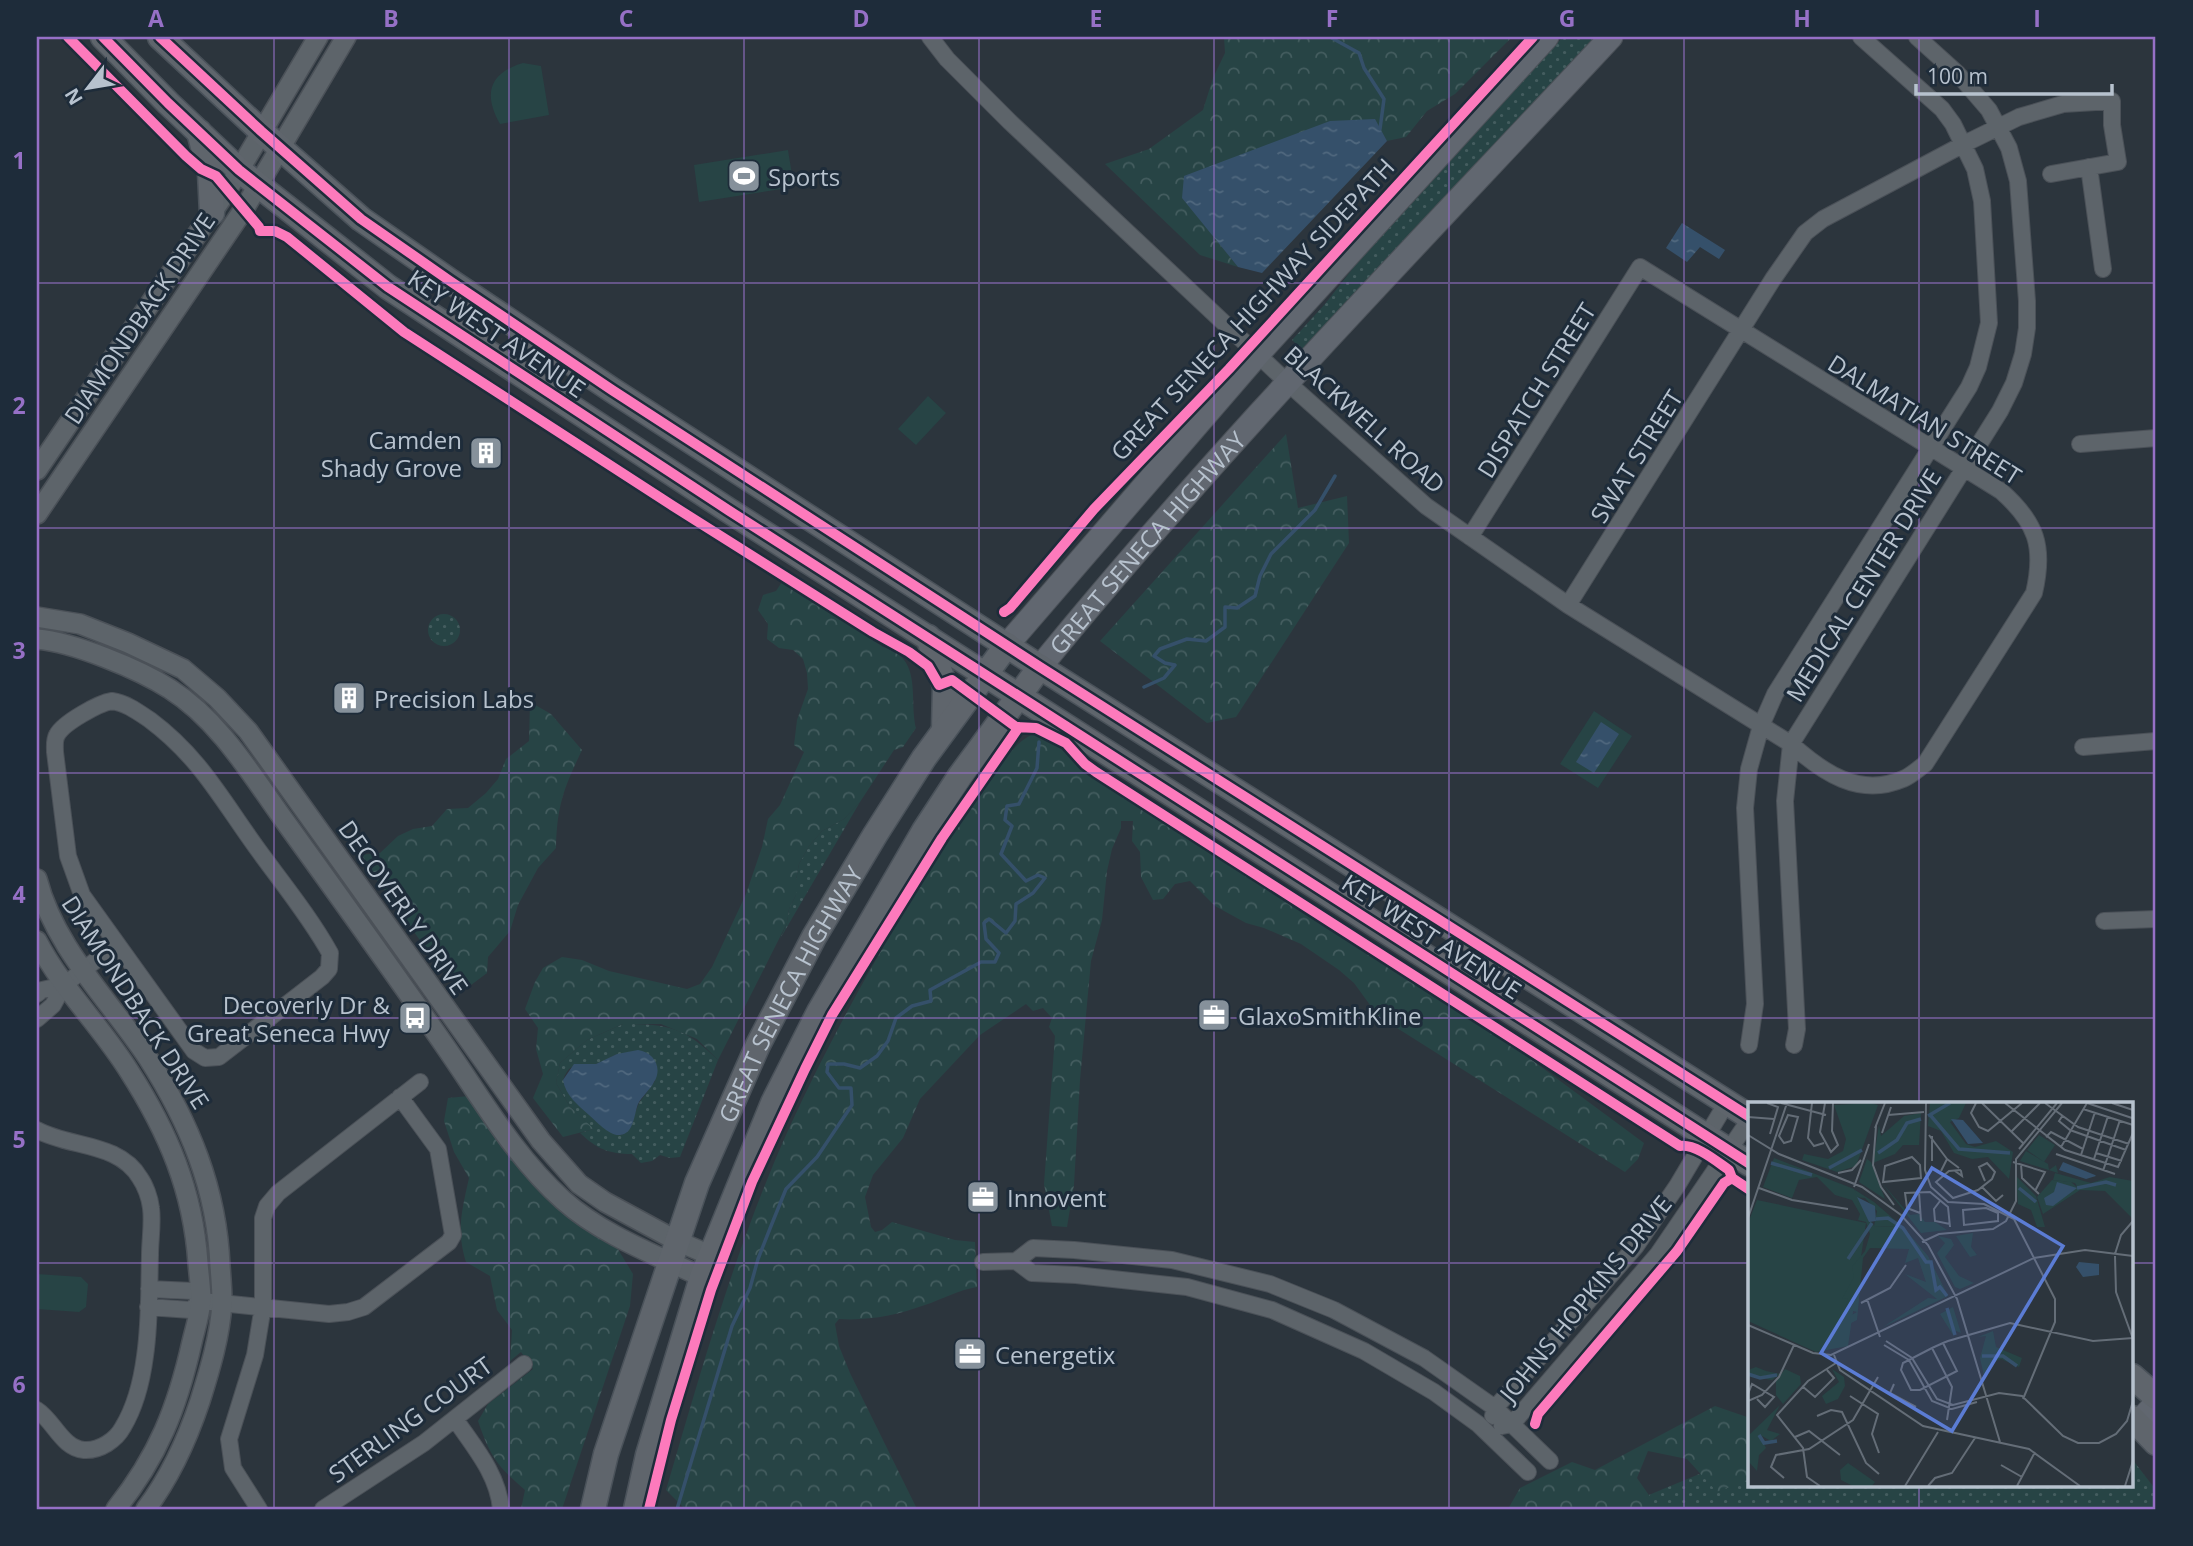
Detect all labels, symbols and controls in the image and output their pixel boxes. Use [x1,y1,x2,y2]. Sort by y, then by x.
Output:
text: A [148,2,164,34]
text: B [383,2,399,34]
text: C [619,2,633,34]
text: D [852,2,870,34]
text: E [1090,2,1102,34]
text: F [1326,2,1338,34]
text: G [1559,2,1575,34]
text: H [1793,2,1811,34]
text: I [2033,2,2041,34]
north arrow [52,52,122,122]
scale bar [1916,52,2112,96]
text: 100 m [1927,62,1988,90]
text: N [58,83,89,110]
text: 1 [12,144,26,176]
street label: GREAT SENECA HIGHWAY SIDEPATH [1103,151,1401,467]
sports icon: Sports [725,157,763,195]
place label: Sports [768,160,840,193]
street label: DIAMONDBACK DRIVE [56,206,222,430]
street label: KEY WEST AVENUE [402,261,592,405]
street label: DISPATCH STREET [1469,296,1603,484]
street label: BLACKWELL ROAD [1277,338,1453,500]
street label: DALMATIAN STREET [1822,346,2028,492]
street label: SWAT STREET [1582,383,1690,529]
text: 2 [12,389,26,421]
place label: Camden Shady Grove [321,423,462,484]
street label: GREAT SENECA HIGHWAY [1041,423,1253,661]
building icon: Camden Shady Grove [467,434,505,472]
street label: MEDICAL CENTER DRIVE [1778,462,1948,708]
text: 3 [12,634,26,666]
building icon: Precision Labs [330,679,368,717]
place label: Precision Labs [374,682,534,715]
street label: DECOVERLY DRIVE [331,813,477,1001]
street label: GREAT SENECA HIGHWAY [709,859,870,1127]
street label: KEY WEST AVENUE [1336,866,1528,1006]
text: 4 [12,878,26,910]
street label: DIAMONDBACK DRIVE [55,889,217,1115]
place label: Decoverly Dr & Great Seneca Hwy [187,988,391,1049]
office icon: GlaxoSmithKline [1195,996,1233,1034]
bus stop icon: Decoverly Dr & Great Seneca Hwy [396,999,434,1037]
place label: GlaxoSmithKline [1238,999,1422,1032]
inset map [1748,1102,2134,1486]
text: 5 [12,1123,26,1155]
office icon: Innovent [964,1178,1002,1216]
place label: Innovent [1007,1181,1106,1214]
street label: JOHNS HOPKINS DRIVE [1490,1188,1679,1410]
office icon: Cenergetix [951,1335,989,1373]
place label: Cenergetix [995,1338,1116,1371]
street label: STERLING COURT [321,1348,499,1490]
text: 6 [12,1368,26,1400]

